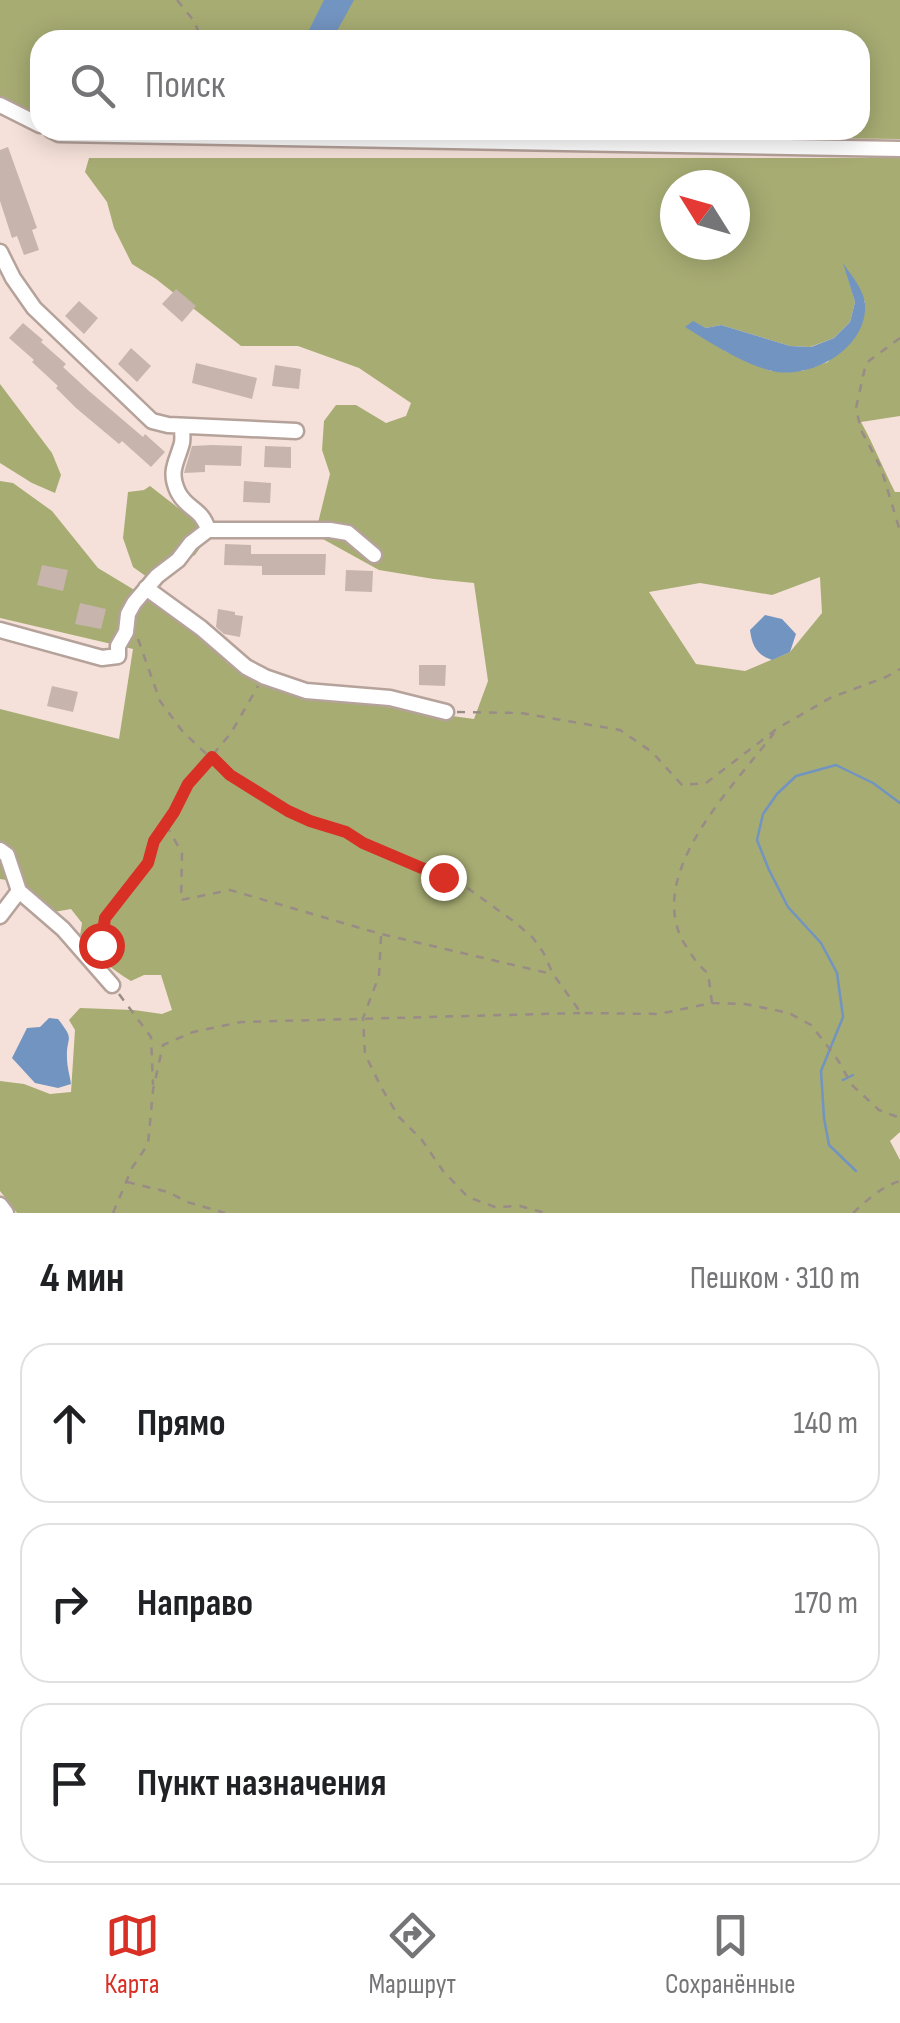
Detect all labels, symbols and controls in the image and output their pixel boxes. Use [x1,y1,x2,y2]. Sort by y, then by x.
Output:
search box [30,30,870,140]
icon: search [65,58,120,113]
text: Поиск [145,63,225,108]
north arrow [660,170,750,260]
route end [421,855,467,901]
route start [79,923,125,969]
text: 4 мин [40,1253,124,1304]
text: Пешком · 310 m [690,1259,860,1298]
icon: ahead [42,1396,97,1451]
text: Прямо [137,1401,226,1446]
text: 140 m [794,1404,858,1443]
icon: right [42,1576,97,1631]
text: Направо [137,1581,253,1626]
text: 170 m [794,1584,858,1623]
icon: arrive [42,1756,97,1811]
text: Пункт назначения [137,1761,386,1806]
tab: Карта [104,1908,160,2001]
tab: Маршрут [368,1908,456,2001]
tab: Сохранённые [665,1908,796,2001]

